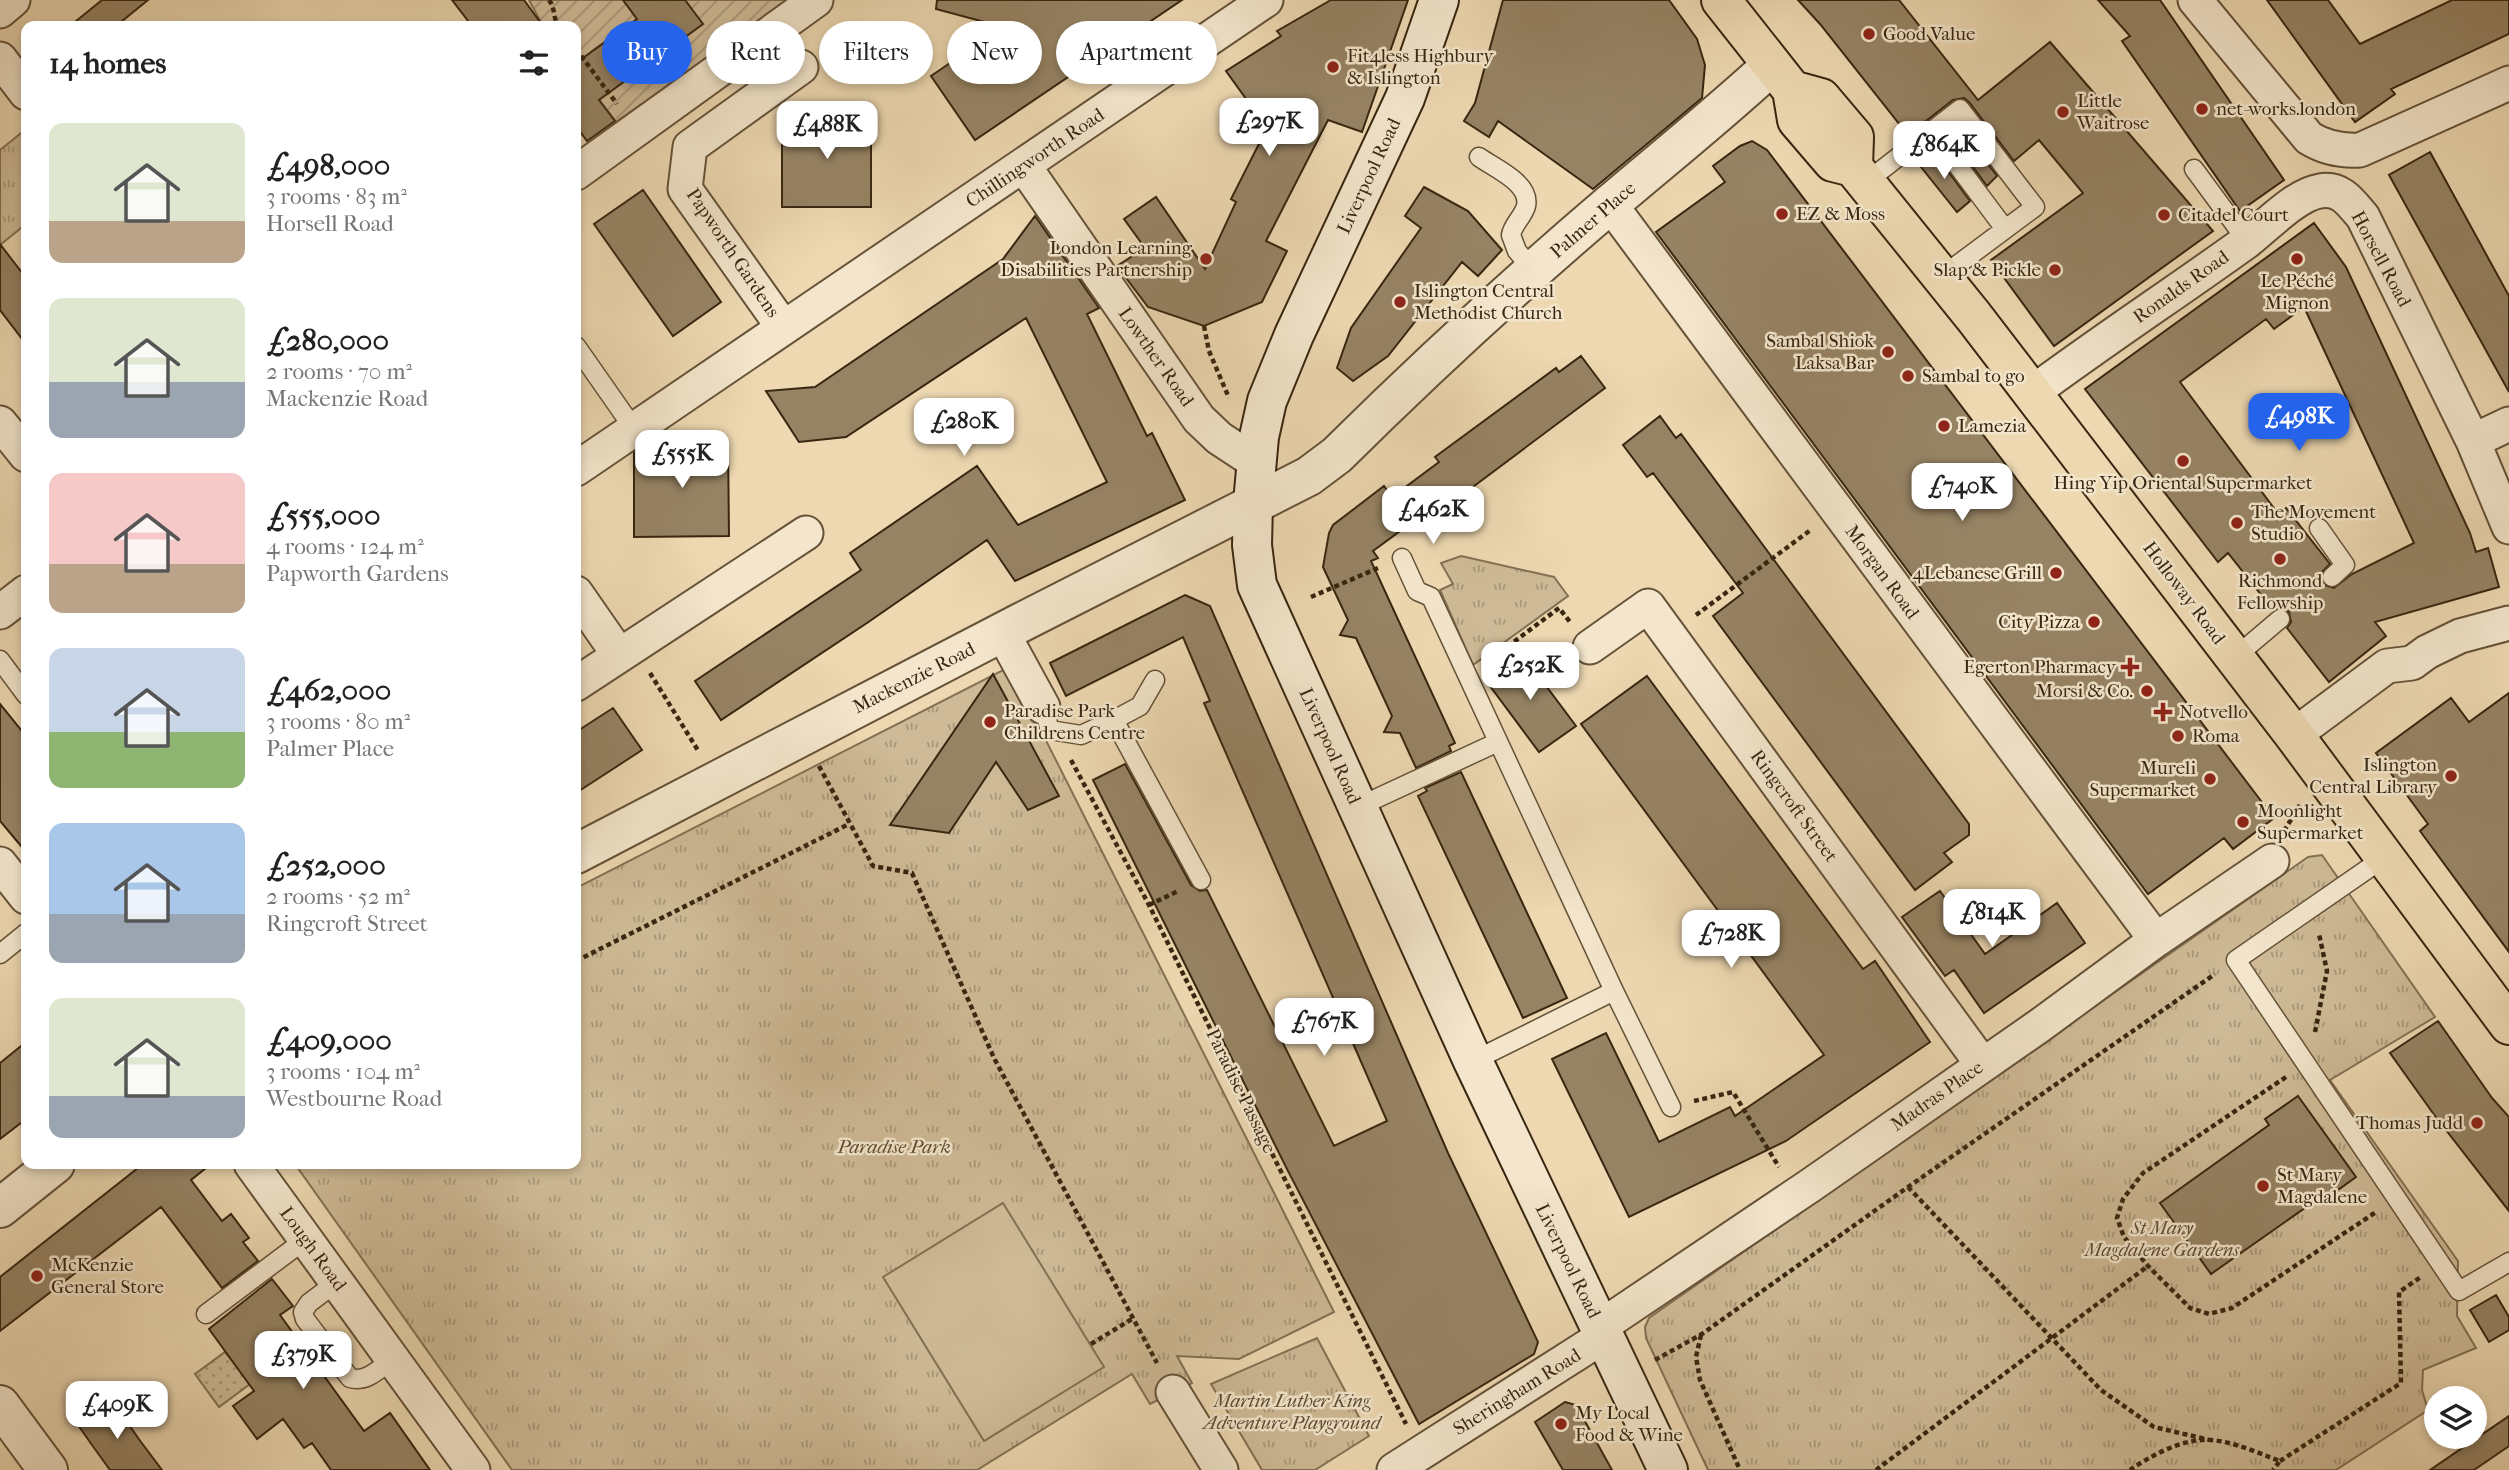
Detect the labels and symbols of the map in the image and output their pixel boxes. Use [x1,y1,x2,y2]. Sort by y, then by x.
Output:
place label: Good Value [1883,23,1975,45]
marker: Good Value [1861,26,1877,42]
place label: Fit4less Highbury & Islington [1347,45,1494,89]
marker: Fit4less Highbury & Islington [1325,59,1341,75]
place label: Little Waitrose [2076,90,2149,134]
place label: net-works.london [2216,98,2356,120]
pin: £297K [1220,99,1318,158]
marker: net-works.london [2194,101,2210,117]
pin: £488K [778,102,876,161]
street label: Chillingworth Road [962,103,1109,212]
marker: Little Waitrose [2055,104,2071,120]
street label: Liverpool Road [1333,114,1406,237]
pin: £864K [1895,122,1993,181]
street label: Palmer Place [1546,177,1640,263]
street label: Papworth Gardens [682,184,784,322]
place label: EZ & Moss [1796,203,1885,225]
place label: Citadel Court [2178,204,2289,226]
marker: EZ & Moss [1774,206,1790,222]
marker: Citadel Court [2156,207,2172,223]
street label: Horsell Road [2347,207,2416,311]
place label: London Learning Disabilities Partnership [1000,237,1193,281]
street label: Ronalds Road [2129,246,2234,328]
marker: London Learning Disabilities Partnership [1198,251,1214,267]
marker: Le Péché Mignon [2289,251,2305,267]
place label: Slap & Pickle [1934,259,2041,281]
marker: Slap & Pickle [2047,262,2063,278]
place label: Le Péché Mignon [2260,270,2334,314]
place label: Islington Central Methodist Church [1414,280,1563,324]
marker: Islington Central Methodist Church [1392,294,1408,310]
street label: Lowther Road [1114,303,1199,411]
place label: Sambal Shiok Laksa Bar [1766,330,1875,374]
marker: Sambal Shiok Laksa Bar [1880,344,1896,360]
place label: Sambal to go [1922,365,2025,387]
marker: Sambal to go [1900,368,1916,384]
pin: £498K [2250,393,2348,453]
pin: £280K [915,398,1013,458]
place label: Lamezia [1958,415,2026,437]
marker: Lamezia [1936,418,1952,434]
pin: £555K [633,430,731,490]
marker: Hing Yip Oriental Supermarket [2175,453,2191,469]
pin: £740K [1913,463,2011,523]
place label: Hing Yip Oriental Supermarket [2054,472,2313,494]
pin: £462K [1384,486,1482,546]
place label: The Movement Studio [2251,501,2376,545]
marker: The Movement Studio [2229,515,2245,531]
street label: Morgan Road [1840,521,1924,624]
street label: Holloway Road [2138,537,2230,649]
marker: Richmond Fellowship [2272,551,2288,567]
place label: 4Lebanese Grill [1913,562,2042,584]
marker: 4Lebanese Grill [2048,565,2064,581]
place label: Richmond Fellowship [2237,570,2323,614]
place label: City Pizza [1998,611,2080,633]
marker: City Pizza [2086,614,2102,630]
street label: Mackenzie Road [849,637,979,718]
pin: £252K [1481,642,1579,702]
place label: Egerton Pharmacy [1963,656,2117,678]
marker: Egerton Pharmacy [2122,659,2138,675]
place label: Morsi & Co. [2036,680,2133,702]
marker: Morsi & Co. [2139,683,2155,699]
street label: Liverpool Road [1295,684,1366,808]
place label: Paradise Park Childrens Centre [1004,700,1145,744]
place label: Notvello [2179,701,2248,723]
marker: Notvello [2153,702,2173,722]
marker: Paradise Park Childrens Centre [982,714,998,730]
place label: Roma [2192,725,2240,747]
marker: Roma [2170,728,2186,744]
street label: Ringcroft Street [1746,745,1842,867]
place label: Islington Central Library [2309,754,2438,798]
place label: Mureli Supermarket [2090,757,2196,801]
marker: Islington Central Library [2443,768,2459,784]
marker: Mureli Supermarket [2202,771,2218,787]
place label: Moonlight Supermarket [2257,800,2364,844]
marker: Moonlight Supermarket [2235,814,2251,830]
pin: £814K [1943,890,2041,949]
pin: £728K [1682,911,1780,970]
pin: £767K [1275,998,1373,1058]
street label: Paradise Passage [1201,1025,1281,1157]
street label: Madras Place [1887,1056,1987,1136]
place label: Thomas Judd [2356,1112,2464,1134]
marker: Thomas Judd [2469,1115,2485,1131]
park label: Paradise Park [836,1136,951,1158]
place label: St Mary Magdalene [2277,1164,2367,1208]
marker: St Mary Magdalene [2255,1178,2271,1194]
street label: Liverpool Road [1531,1200,1606,1323]
street label: Lough Road [275,1203,351,1296]
park label: St Mary Magdalene Gardens [2083,1217,2240,1261]
place label: McKenzie General Store [51,1254,164,1298]
marker: McKenzie General Store [29,1268,45,1284]
pin: £379K [254,1332,352,1391]
street label: Sheringham Road [1449,1344,1585,1440]
pin: £409K [68,1382,166,1441]
park label: Martin Luther King Adventure Playground [1202,1390,1383,1434]
place label: My Local Food & Wine [1575,1402,1683,1446]
marker: My Local Food & Wine [1553,1416,1569,1432]

